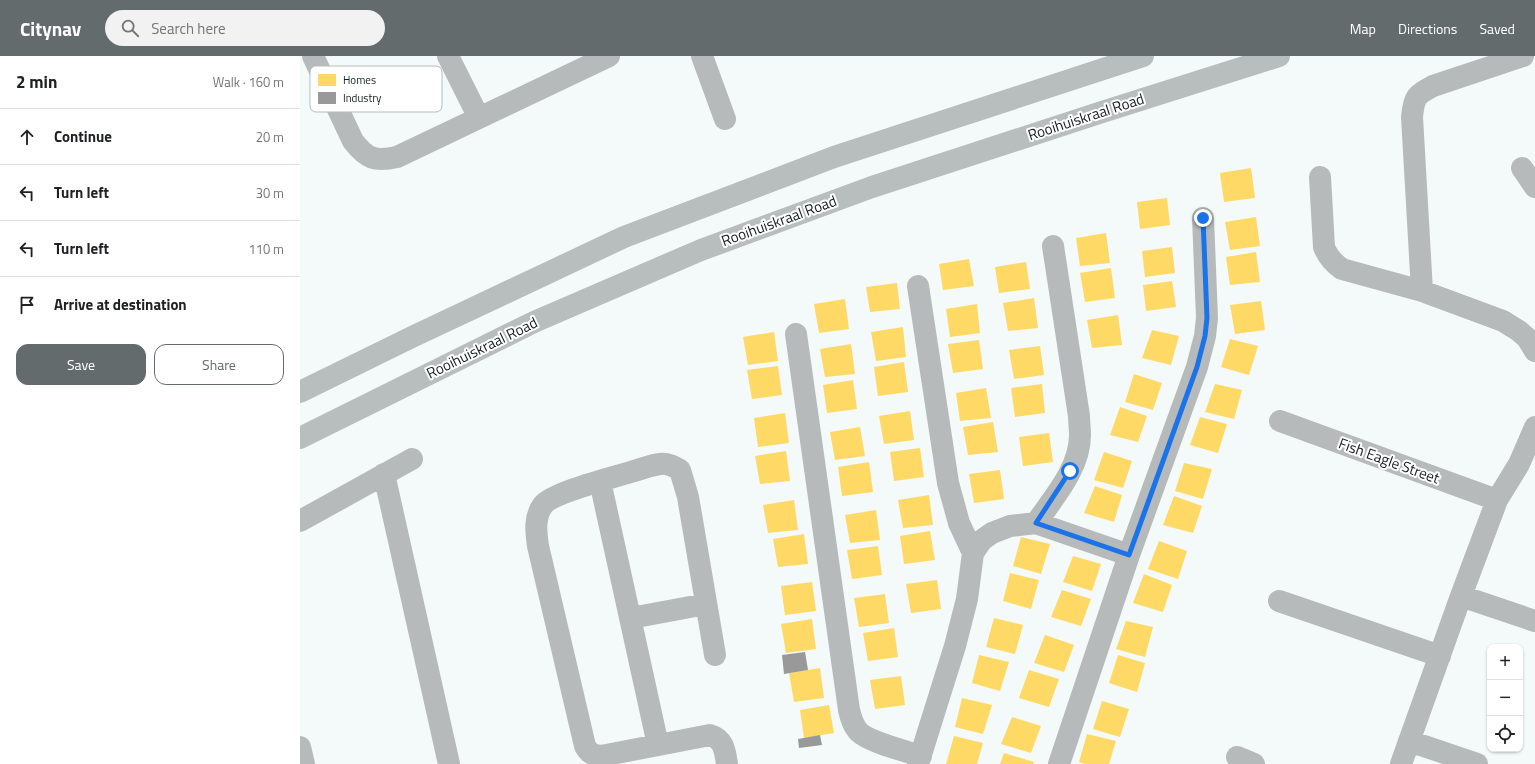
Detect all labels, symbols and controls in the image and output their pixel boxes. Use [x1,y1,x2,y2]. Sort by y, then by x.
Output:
search box [105,10,385,46]
text: Citynav [20,14,81,43]
icon: search [119,17,141,39]
text: Search here [151,17,226,40]
text: Map [1350,18,1376,39]
text: Directions [1398,18,1457,39]
text: Saved [1479,18,1515,39]
legend [310,66,442,112]
text: 2 min [16,69,57,95]
text: Walk · 160 m [213,72,284,92]
text: Homes [343,72,376,88]
street label: Rooihuiskraal Road [1025,87,1147,146]
text: Industry [343,90,382,106]
text: Continue [54,125,112,148]
icon: ahead [16,126,38,148]
text: 20 m [256,127,284,147]
text: Turn left [54,181,109,204]
icon: left [16,182,38,204]
text: 30 m [256,183,284,203]
street label: Rooihuiskraal Road [718,189,840,252]
route end [1194,209,1212,227]
text: Turn left [54,237,109,260]
icon: left [16,238,38,260]
text: 110 m [248,239,284,259]
text: Arrive at destination [54,293,187,316]
icon: arrive [16,294,38,316]
street label: Rooihuiskraal Road [422,311,541,384]
button: Save [16,344,146,385]
button: Share [154,344,284,385]
street label: Fish Eagle Street [1335,432,1444,490]
route start [1061,462,1079,480]
map controls [1487,644,1523,752]
button: + [1487,644,1523,680]
button: − [1487,680,1523,716]
button: locate [1487,716,1523,752]

